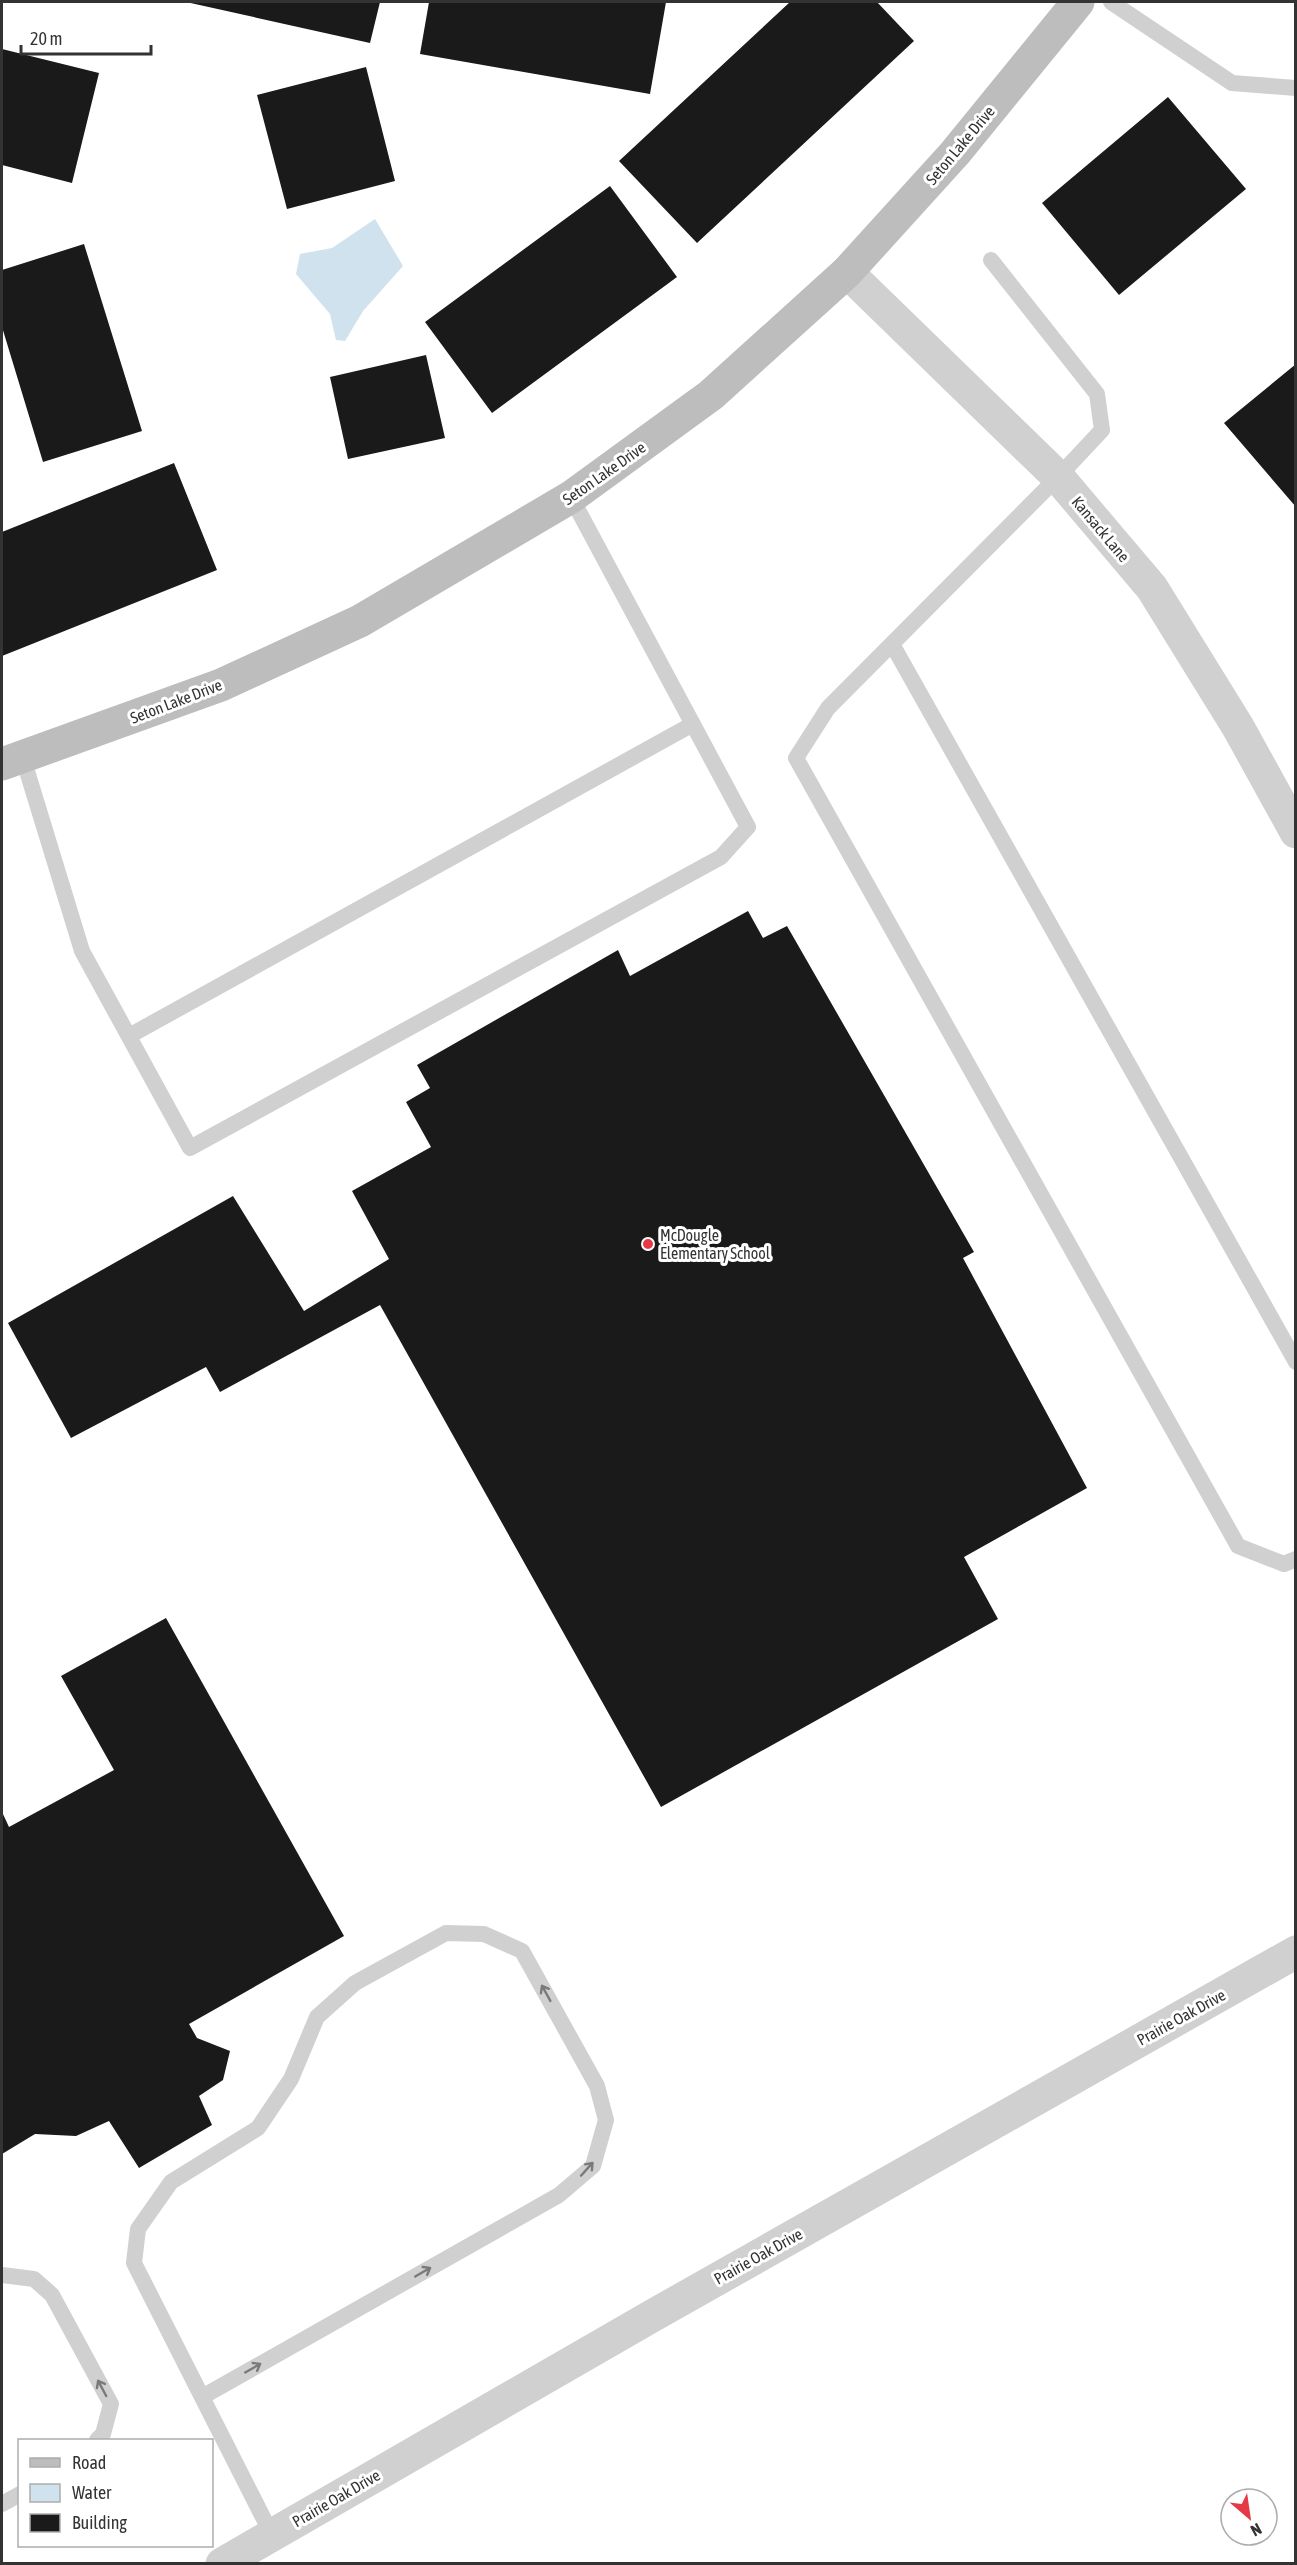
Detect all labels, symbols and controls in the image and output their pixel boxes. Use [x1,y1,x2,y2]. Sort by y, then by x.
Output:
scale bar [21,18,152,56]
text: 20 m [30,28,62,49]
street label: Seton Lake Drive [922,102,998,188]
street label: Seton Lake Drive [559,438,649,508]
street label: Kansack Lane [1069,493,1133,565]
street label: Seton Lake Drive [128,675,224,727]
place label: McDougle Elementary School [660,1226,771,1263]
marker: McDougle Elementary School [641,1237,655,1251]
one-way arrow [539,1985,551,2002]
street label: Prairie Oak Drive [1134,1985,1228,2049]
one-way arrow [580,2162,594,2177]
street label: Prairie Oak Drive [711,2224,805,2288]
one-way arrow [414,2266,431,2278]
one-way arrow [244,2362,261,2374]
one-way arrow [96,2380,108,2397]
legend [18,2439,213,2547]
text: Road [72,2452,106,2473]
street label: Prairie Oak Drive [289,2466,383,2530]
text: Water [72,2482,112,2503]
north arrow [1219,2487,1279,2547]
text: Building [72,2512,127,2533]
text: N [1248,2520,1265,2540]

